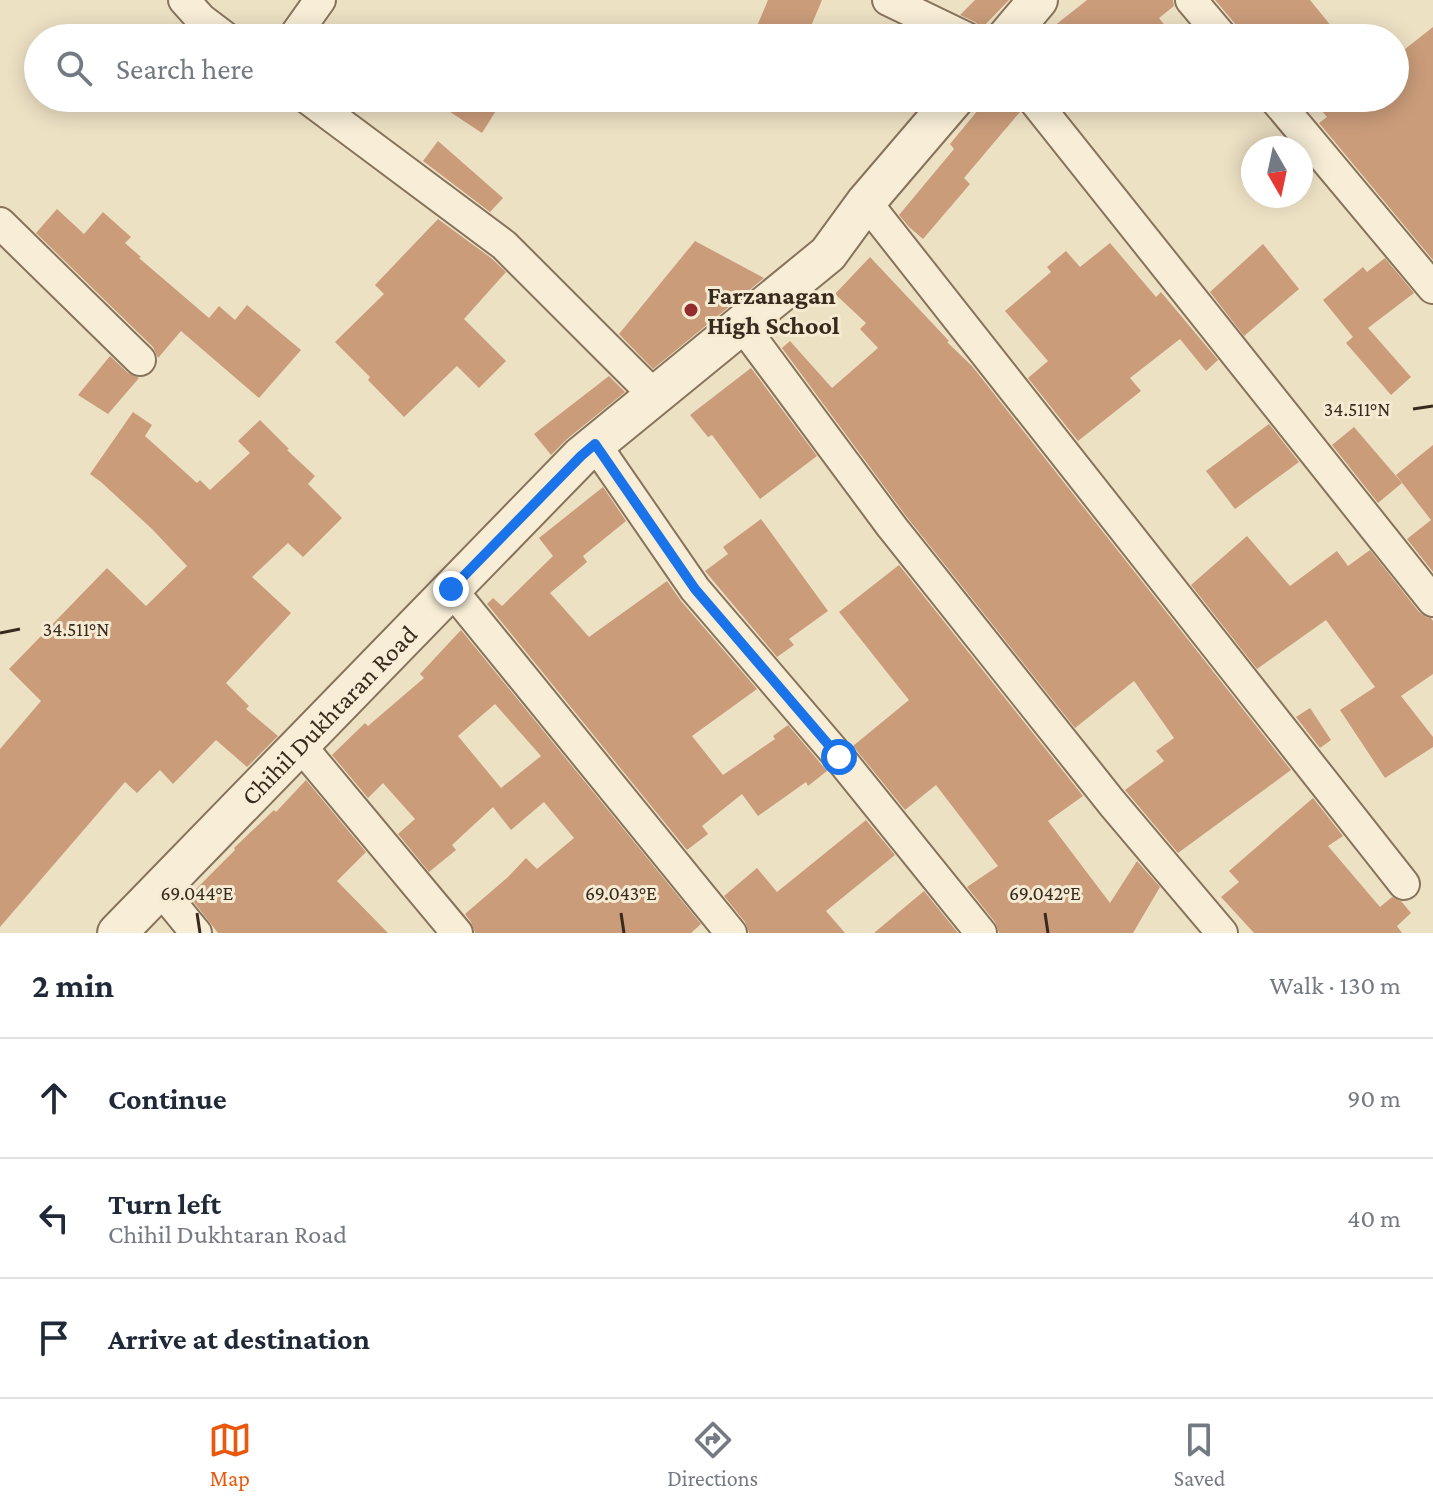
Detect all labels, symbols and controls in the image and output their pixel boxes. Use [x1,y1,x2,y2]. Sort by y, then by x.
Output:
search box [24,24,1409,112]
icon: search [52,46,96,90]
text: Search here [116,52,254,85]
north arrow [1241,136,1313,208]
place label: Farzanagan High School [707,281,840,340]
marker: Farzanagan High School [682,301,700,319]
text: 34.511°N [1324,398,1390,420]
route end [433,571,469,607]
text: 34.511°N [43,618,109,640]
street label: Chihil Dukhtaran Road [235,619,423,811]
route start [821,739,857,775]
text: 69.044°E [161,882,234,904]
text: 69.043°E [585,882,657,904]
text: 69.042°E [1009,882,1081,904]
text: 2 min [32,967,114,1004]
text: Walk · 130 m [1270,971,1401,1000]
icon: ahead [32,1076,76,1120]
text: Continue [108,1082,227,1115]
text: 90 m [1347,1084,1401,1113]
text: Turn left [108,1187,221,1220]
icon: left [32,1196,76,1240]
text: 40 m [1347,1204,1401,1233]
text: Chihil Dukhtaran Road [108,1220,347,1249]
icon: arrive [32,1316,76,1360]
text: Arrive at destination [108,1322,370,1355]
tab: Map [208,1418,252,1491]
tab: Directions [667,1418,758,1491]
tab: Saved [1174,1418,1225,1491]

